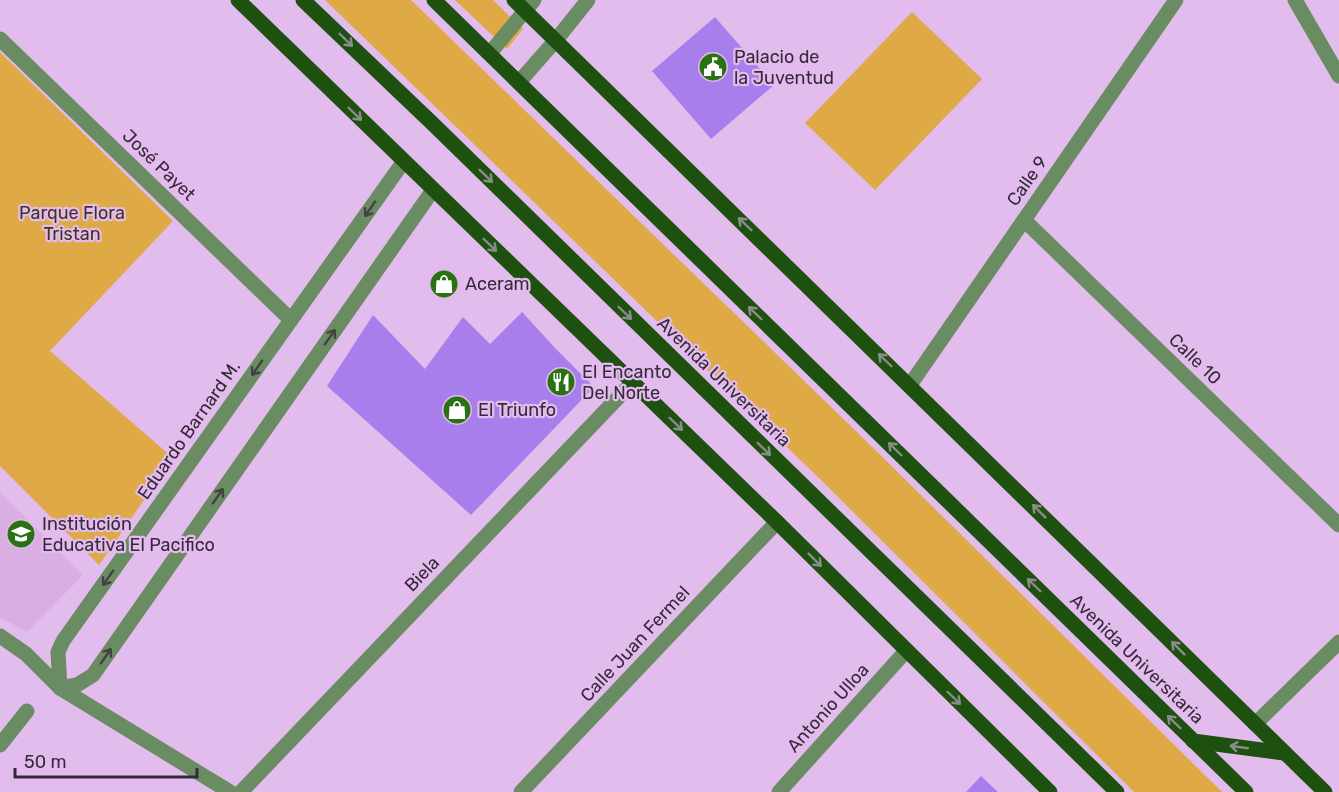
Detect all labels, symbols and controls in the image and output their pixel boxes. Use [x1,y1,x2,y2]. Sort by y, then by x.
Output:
one-way arrow [338,33,353,48]
place label: Palacio de la Juventud [734,46,834,89]
public building icon: Palacio de la Juventud [697,51,729,83]
one-way arrow [347,106,362,120]
street label: José Payet [118,125,200,205]
street label: Calle 9 [1002,152,1052,210]
one-way arrow [478,169,493,183]
one-way arrow [364,200,376,216]
park label: Parque Flora Tristan [19,202,125,245]
one-way arrow [737,217,752,231]
one-way arrow [482,238,497,253]
shop icon: Aceram [428,268,460,300]
place label: Aceram [465,273,530,295]
one-way arrow [617,305,632,320]
one-way arrow [748,306,763,320]
street label: Avenida Universitaria [652,312,796,452]
one-way arrow [324,329,336,345]
street label: Calle 10 [1164,329,1226,389]
one-way arrow [877,353,892,367]
street label: Eduardo Barnard M. [133,356,245,504]
one-way arrow [251,359,263,375]
place label: El Encanto Del Norte [582,361,672,404]
restaurant icon: El Encanto Del Norte [545,366,577,398]
shop icon: El Triunfo [441,394,473,426]
place label: El Triunfo [478,399,556,421]
one-way arrow [668,417,683,432]
one-way arrow [757,442,772,457]
one-way arrow [887,442,902,456]
one-way arrow [212,489,224,505]
one-way arrow [1031,504,1046,519]
place label: Institución Educativa El Pacifico [42,513,215,556]
school or university icon: Institución Educativa El Pacifico [5,518,37,550]
street label: Biela [400,552,444,596]
one-way arrow [808,553,823,568]
one-way arrow [102,570,114,586]
one-way arrow [1027,578,1042,593]
street label: Calle Juan Fermel [576,582,694,706]
street label: Avenida Universitaria [1065,589,1209,729]
one-way arrow [1170,641,1185,656]
one-way arrow [100,648,112,665]
street label: Antonio Ulloa [782,659,874,757]
one-way arrow [946,690,961,705]
one-way arrow [1166,714,1181,729]
scale bar [15,741,196,779]
one-way arrow [1230,741,1249,752]
text: 50 m [24,751,67,773]

